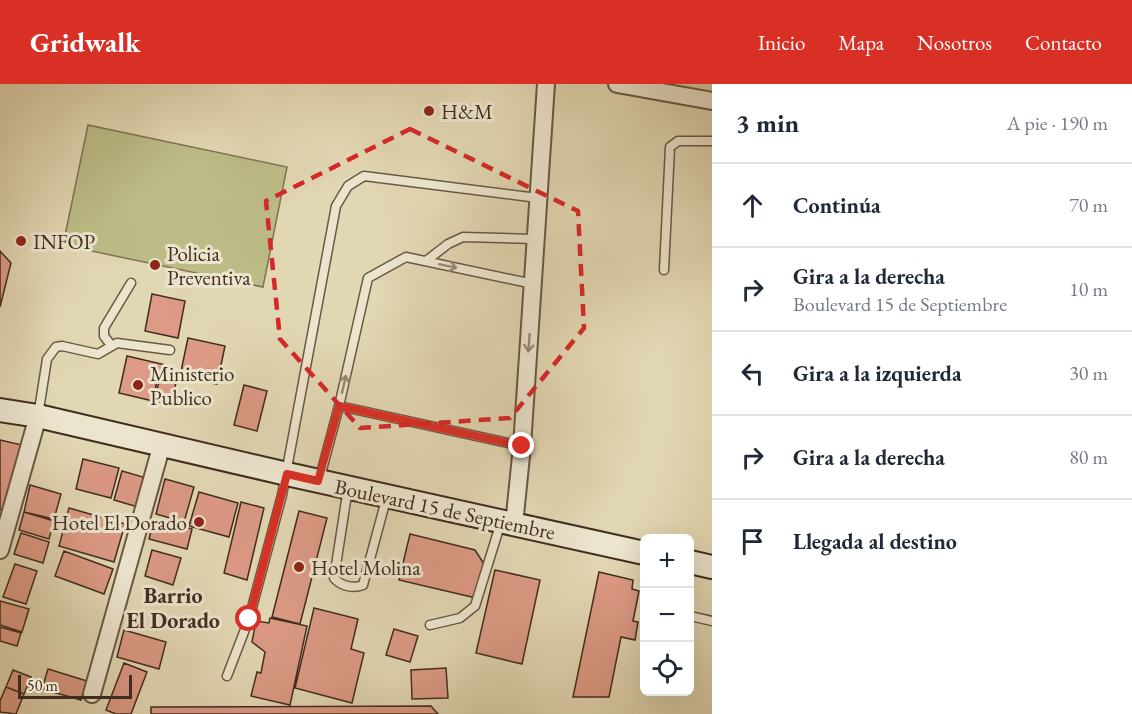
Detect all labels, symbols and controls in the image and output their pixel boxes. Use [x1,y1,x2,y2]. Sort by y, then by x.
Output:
text: Gridwalk [30,24,141,60]
text: Inicio [758,29,805,56]
text: Mapa [838,29,884,56]
text: Nosotros [917,29,992,56]
text: Contacto [1025,29,1102,56]
place label: H&M [441,98,493,125]
marker: H&M [422,104,436,118]
text: 3 min [736,106,799,140]
text: A pie · 190 m [1007,110,1108,136]
icon: ahead [736,189,769,222]
text: Continúa [793,191,881,220]
text: 70 m [1069,192,1108,218]
place label: INFOP [33,228,96,255]
marker: INFOP [14,234,28,248]
place label: Policia Preventiva [167,240,251,291]
marker: Policia Preventiva [148,258,162,272]
one-way arrow [438,261,457,272]
text: Gira a la derecha [793,262,945,291]
icon: right [736,273,769,306]
text: 10 m [1069,276,1108,302]
text: Boulevard 15 de Septiembre [793,291,1007,317]
one-way arrow [523,332,534,352]
icon: left [736,357,769,390]
text: Gira a la izquierda [793,359,962,388]
place label: Ministerio Publico [150,360,234,411]
text: 30 m [1069,360,1108,386]
one-way arrow [339,375,350,394]
marker: Ministerio Publico [131,378,145,392]
route end [508,432,534,458]
icon: right [736,441,769,474]
text: Gira a la derecha [793,443,945,472]
text: 80 m [1069,444,1108,470]
street label: Boulevard 15 de Septiembre [332,472,558,546]
place label: Hotel El Dorado [52,509,187,536]
marker: Hotel El Dorado [192,515,206,529]
icon: arrive [736,525,769,558]
text: Llegada al destino [793,527,957,556]
map controls [640,534,694,696]
button: + [640,534,694,588]
place label: Hotel Molina [311,554,421,581]
marker: Hotel Molina [292,560,306,574]
district label: Barrio El Dorado [126,581,220,635]
button: − [640,588,694,642]
route start [235,605,261,631]
button: locate [640,642,694,696]
scale bar [18,672,132,700]
text: 50 m [27,675,58,696]

